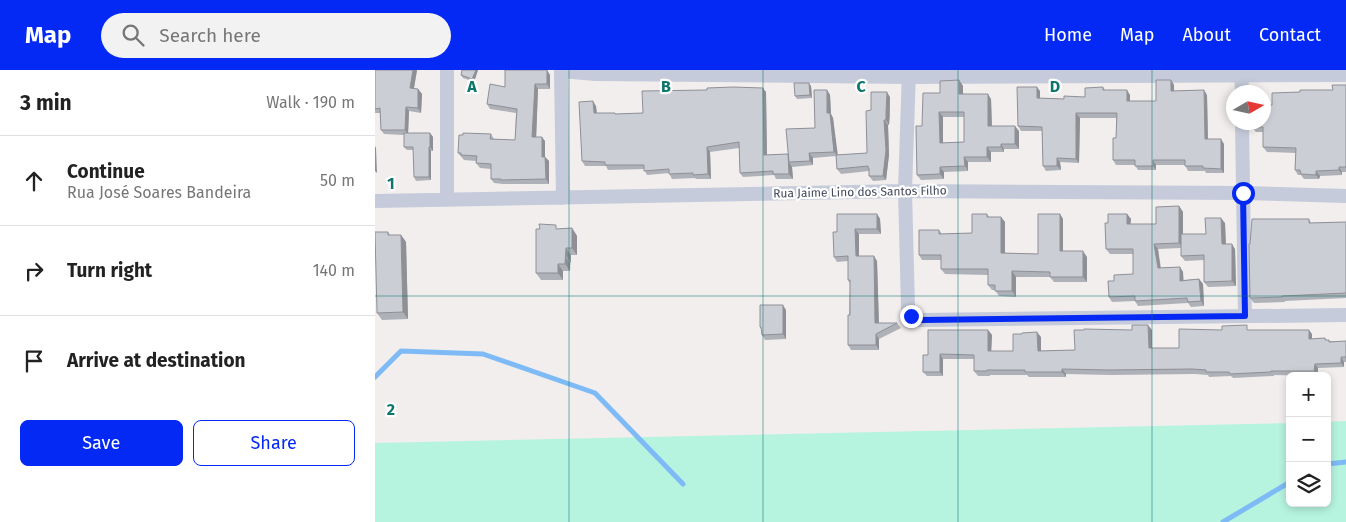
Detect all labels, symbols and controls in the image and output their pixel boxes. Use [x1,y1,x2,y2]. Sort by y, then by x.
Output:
search box [101,13,451,58]
text: Map [25,21,71,49]
icon: search [119,21,147,49]
text: Search here [159,24,261,47]
text: Home [1044,24,1092,46]
text: Map [1120,24,1154,46]
text: About [1182,24,1231,46]
text: Contact [1259,24,1321,46]
text: A [466,77,477,96]
text: B [661,77,671,96]
text: C [856,77,866,96]
text: D [1050,77,1060,96]
north arrow [1226,85,1271,130]
text: 3 min [20,90,72,116]
text: Walk · 190 m [266,93,355,112]
text: Continue [67,160,145,183]
icon: ahead [20,167,48,195]
text: 50 m [320,171,355,190]
text: 1 [387,174,395,193]
route start [1232,182,1255,205]
text: Rua José Soares Bandeira [67,183,251,202]
street label: Rua Jaime Lino dos Santos Filho [773,183,947,201]
icon: right [20,257,48,285]
text: Turn right [67,259,152,282]
text: 140 m [313,261,355,280]
route end [900,305,923,328]
icon: arrive [20,347,48,375]
text: Arrive at destination [67,349,246,372]
map controls [1286,372,1331,507]
button: + [1286,372,1331,417]
text: 2 [387,400,395,419]
button: − [1286,417,1331,462]
button: Save [20,420,183,466]
button: Share [193,420,355,466]
button: layers [1286,462,1331,507]

